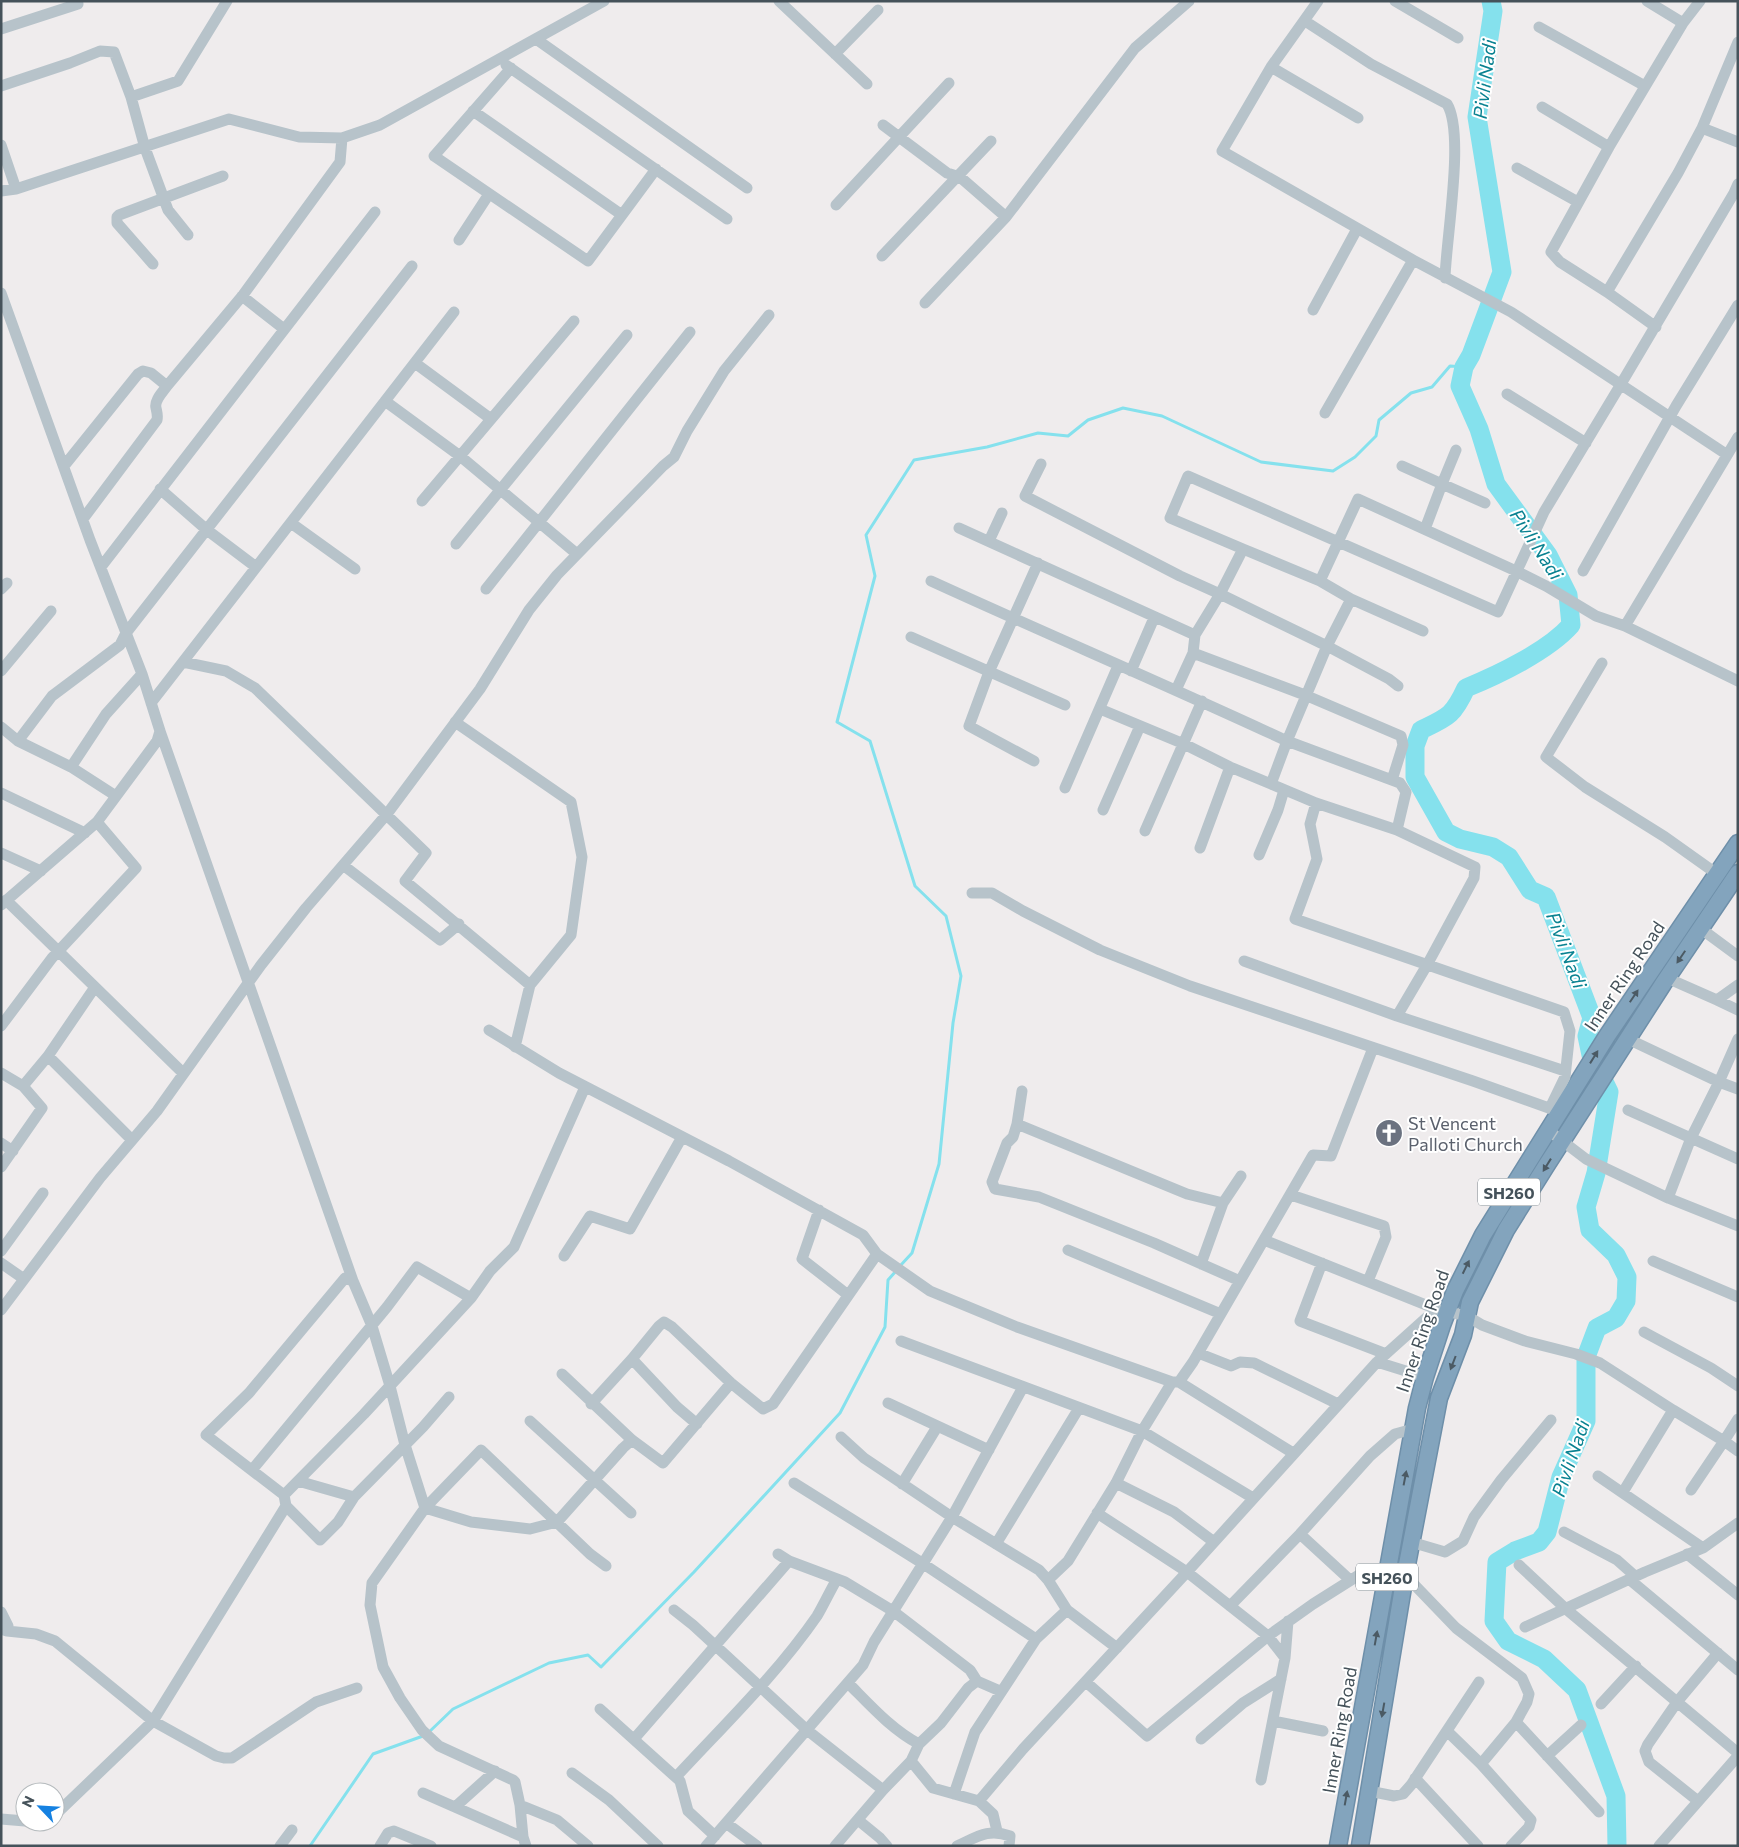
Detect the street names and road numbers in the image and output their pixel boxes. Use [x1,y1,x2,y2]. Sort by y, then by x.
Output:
street label: Inner Ring Road [1579,917,1669,1035]
road number: SH260 [1478,1178,1540,1206]
street label: Inner Ring Road [1391,1267,1453,1395]
road number: SH260 [1356,1564,1418,1590]
street label: Inner Ring Road [1317,1665,1361,1795]

